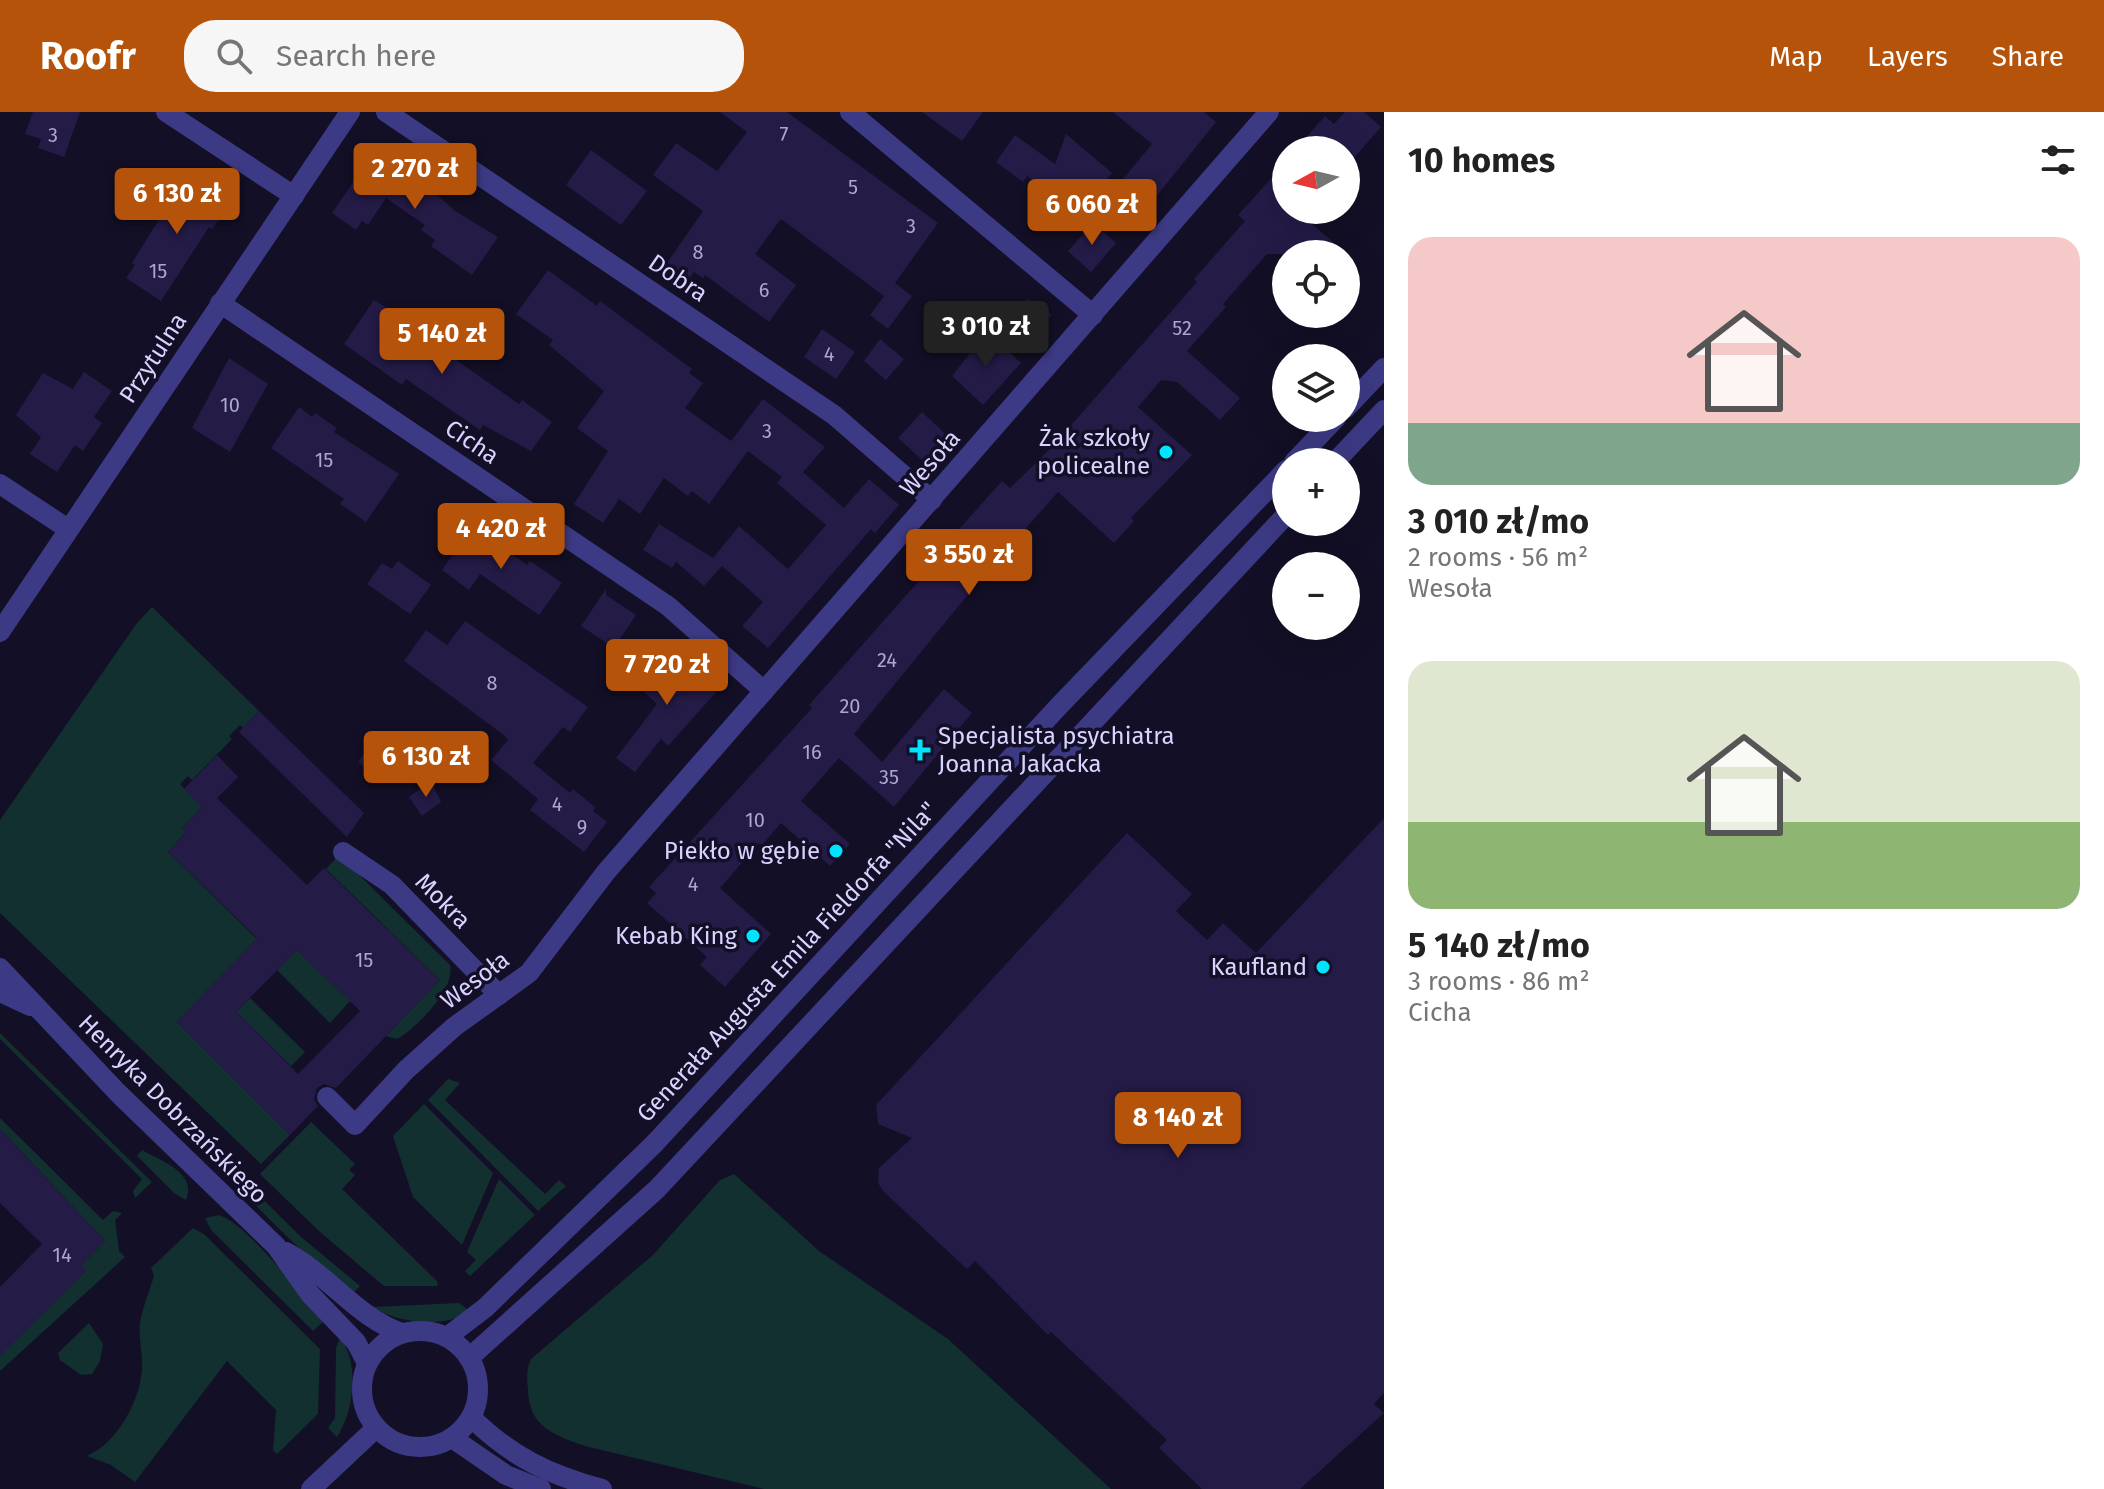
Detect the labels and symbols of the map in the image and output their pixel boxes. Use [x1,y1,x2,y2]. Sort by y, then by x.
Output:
house number: 7 [780,122,789,146]
house number: 3 [48,123,58,147]
north arrow [1272,136,1360,224]
pin: 2 270 zł [332,143,498,211]
pin: 6 130 zł [94,168,260,236]
house number: 5 [848,175,858,199]
pin: 6 060 zł [1009,179,1175,247]
house number: 3 [906,214,916,238]
house number: 8 [692,240,704,264]
street label: Dobra [643,248,713,308]
house number: 15 [149,259,167,283]
house number: 6 [759,278,769,302]
pin: 3 010 zł [903,301,1069,369]
street label: Przytulna [114,308,192,408]
pin: 5 140 zł [359,308,525,376]
house number: 52 [1172,316,1192,340]
house number: 4 [824,342,835,366]
house number: 10 [220,393,240,417]
street label: Cicha [440,414,504,470]
house number: 3 [762,419,772,443]
street label: Wesoła [894,424,966,502]
place label: Żak szkoły policealne [1037,424,1150,480]
marker: Żak szkoły policealne [1157,443,1175,461]
house number: 15 [315,448,333,472]
pin: 4 420 zł [418,503,584,571]
pin: 3 550 zł [886,529,1052,597]
pin: 7 720 zł [584,639,750,707]
house number: 24 [877,648,897,672]
house number: 8 [486,671,498,695]
house number: 20 [839,694,861,718]
place label: Specjalista psychiatra Joanna Jakacka [938,722,1175,778]
pin: 6 130 zł [343,731,509,799]
marker: Specjalista psychiatra Joanna Jakacka [909,739,931,761]
house number: 16 [802,740,822,764]
house number: 35 [879,765,899,789]
house number: 4 [552,792,563,816]
street label: Generała Augusta Emila Fieldorfa "Nila" [631,796,943,1128]
house number: 10 [745,808,765,832]
house number: 9 [577,815,587,839]
place label: Piekło w gębie [664,837,820,865]
marker: Piekło w gębie [827,842,845,860]
street label: Mokra [410,868,476,934]
house number: 4 [688,872,699,896]
place label: Kebab King [615,922,738,950]
marker: Kebab King [744,927,762,945]
street label: Wesoła [435,945,515,1015]
house number: 15 [355,948,373,972]
place label: Kaufland [1210,953,1307,981]
marker: Kaufland [1314,958,1332,976]
street label: Henryka Dobrzańskiego [73,1009,273,1209]
pin: 8 140 zł [1095,1092,1261,1160]
house number: 14 [52,1243,72,1267]

